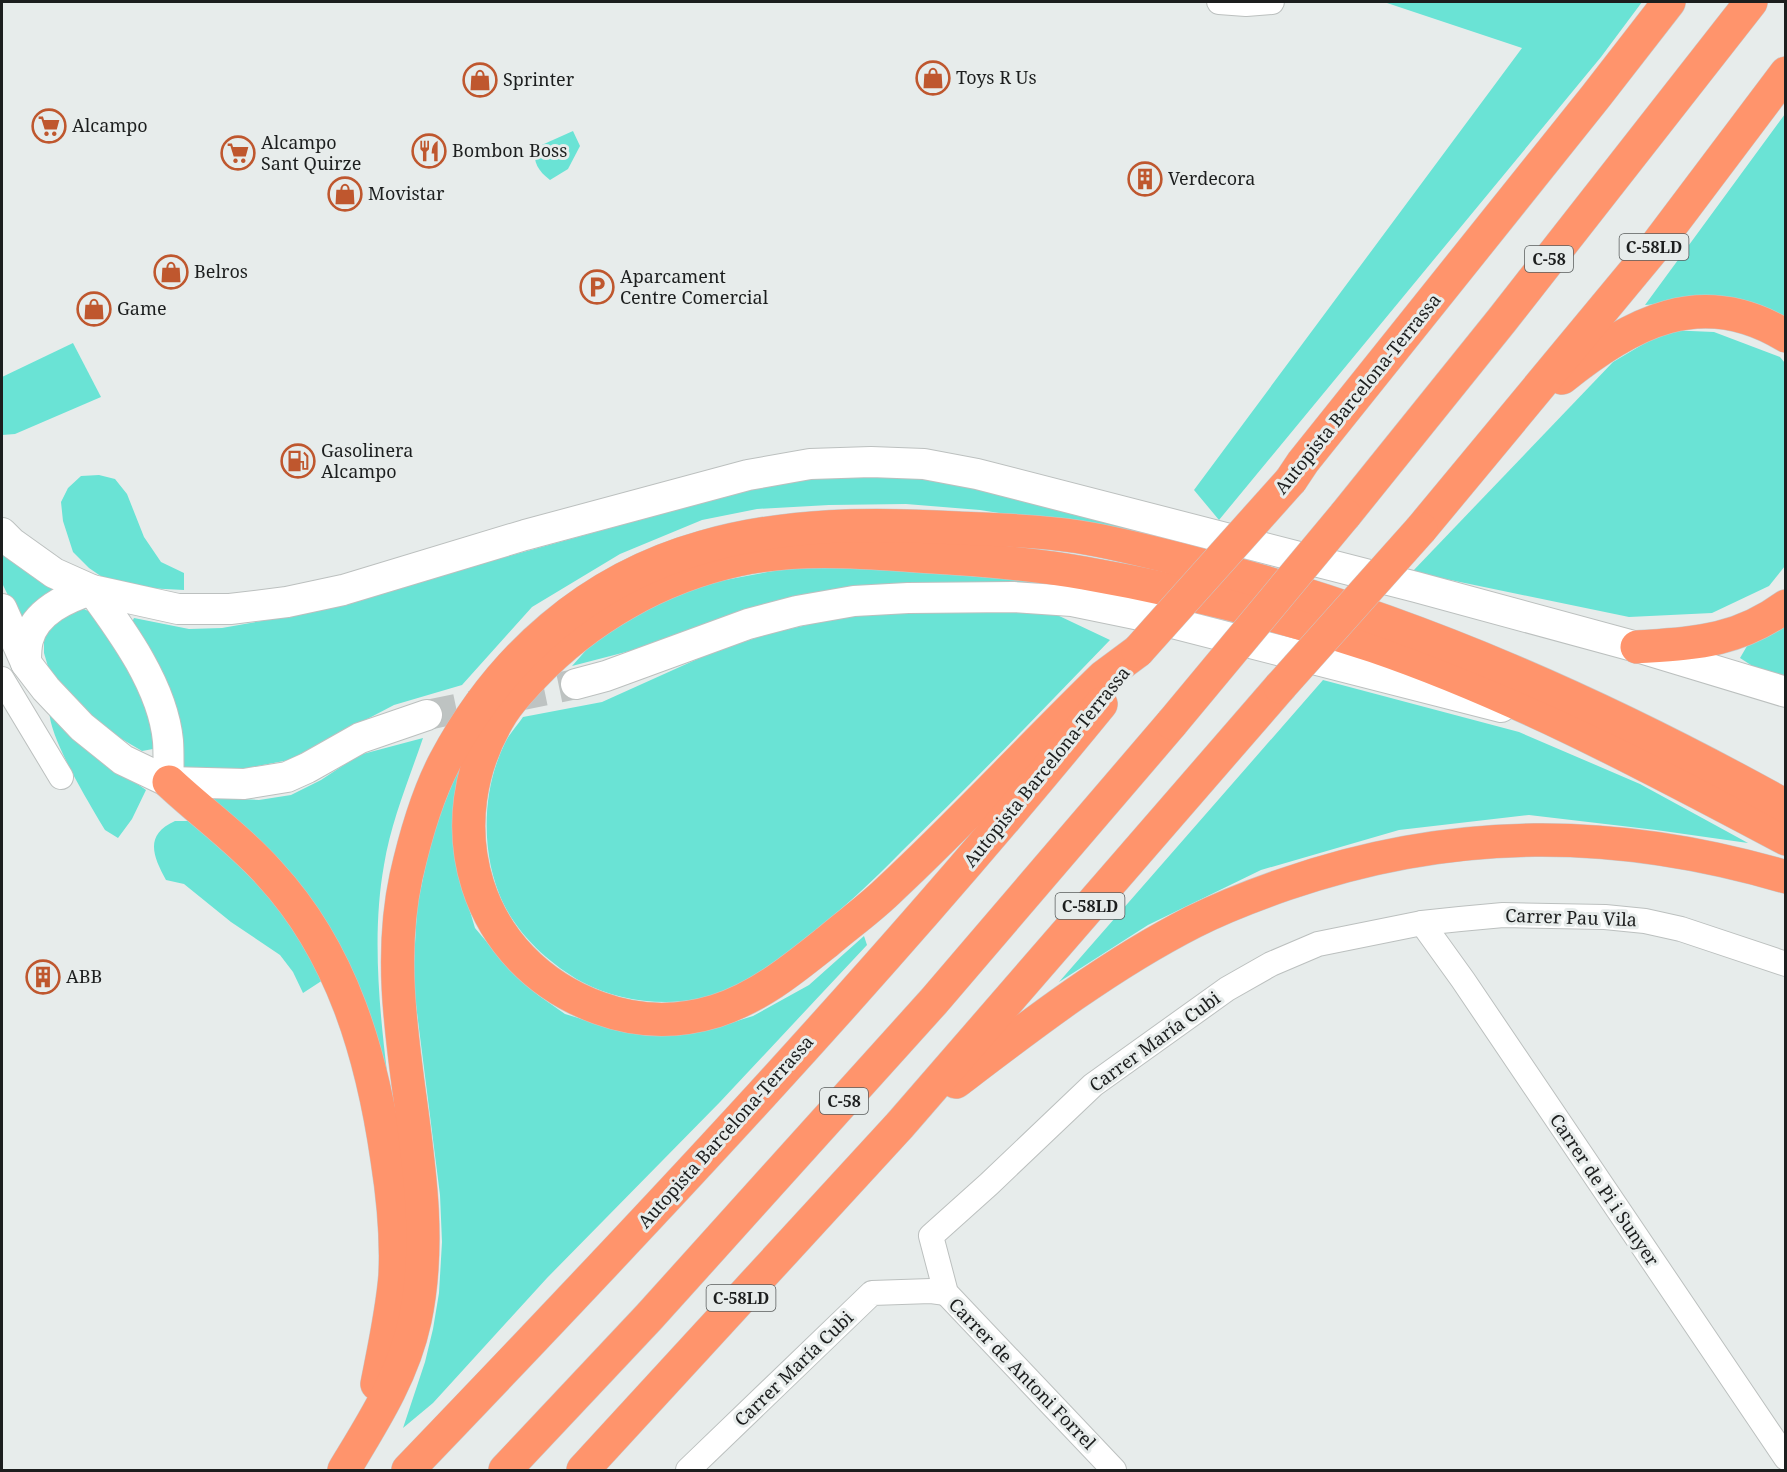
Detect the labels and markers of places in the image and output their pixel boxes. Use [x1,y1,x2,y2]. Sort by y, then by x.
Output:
shop icon: Toys R Us [915,60,951,96]
shop icon: Sprinter [462,62,498,98]
place label: Toys R Us [956,65,1037,89]
place label: Sprinter [503,67,575,91]
supermarket icon: Alcampo [31,108,67,144]
place label: Alcampo [72,113,148,137]
place label: Alcampo Sant Quirze [261,130,361,175]
restaurant icon: Bombon Boss [411,133,447,169]
supermarket icon: Alcampo Sant Quirze [220,135,256,171]
place label: Bombon Boss [452,138,567,162]
building icon: Verdecora [1127,161,1163,197]
place label: Verdecora [1168,166,1255,190]
shop icon: Movistar [327,176,363,212]
place label: Movistar [368,181,445,205]
shop icon: Belros [153,254,189,290]
place label: Belros [194,259,248,283]
place label: Aparcament Centre Comercial [620,264,769,309]
parking icon: Aparcament Centre Comercial [579,269,615,305]
shop icon: Game [76,291,112,327]
place label: Game [117,296,167,320]
place label: Gasolinera Alcampo [321,438,413,483]
fuel station icon: Gasolinera Alcampo [280,443,316,479]
building icon: ABB [25,959,61,995]
place label: ABB [66,964,102,988]

